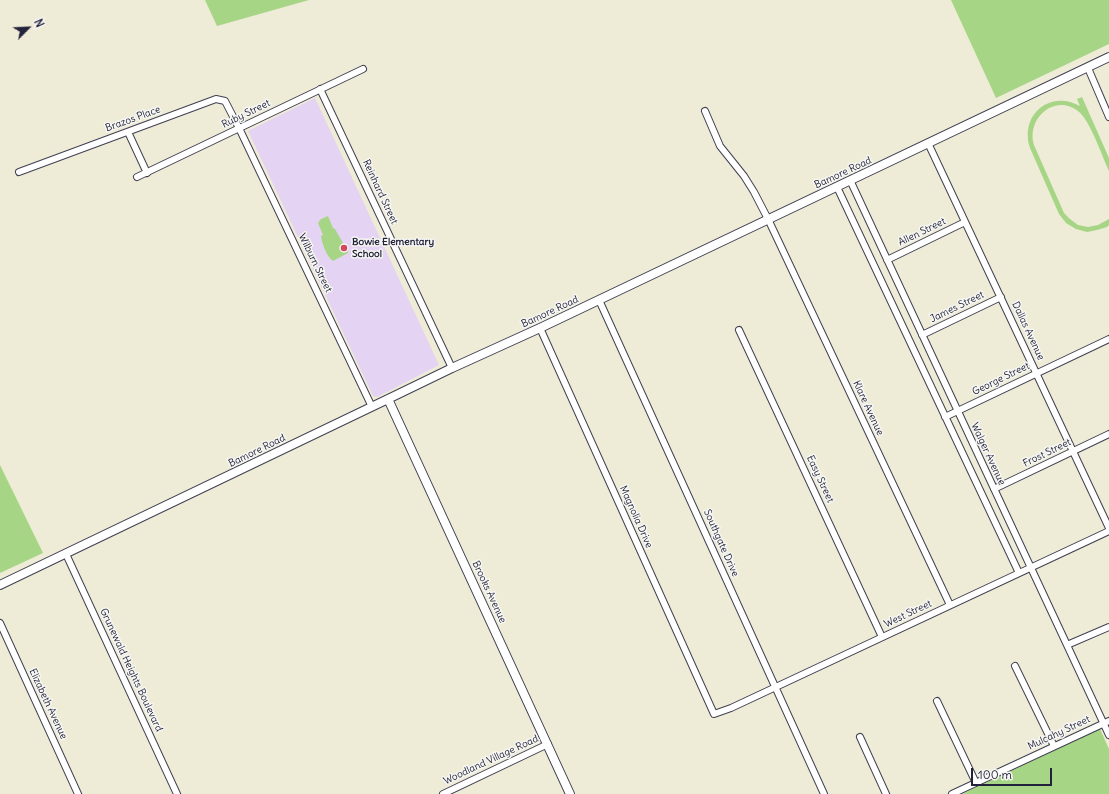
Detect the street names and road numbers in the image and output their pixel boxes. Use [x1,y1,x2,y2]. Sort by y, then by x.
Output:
street label: Ruby Street [220,97,272,131]
street label: Brazos Place [104,103,162,135]
street label: Bamore Road [813,155,873,191]
street label: Reinhard Street [360,158,400,226]
street label: Allen Street [896,215,948,249]
street label: Wilburn Street [296,232,334,294]
street label: James Street [928,289,986,325]
street label: Bamore Road [520,294,580,330]
street label: Dallas Avenue [1009,300,1047,362]
street label: George Street [970,360,1032,398]
street label: Klare Avenue [850,379,886,437]
street label: Walger Avenue [968,421,1008,487]
street label: Bamore Road [227,432,287,470]
street label: Frost Street [1021,436,1073,470]
street label: Easy Street [804,453,836,505]
street label: Magnolia Drive [617,484,655,550]
street label: Southgate Drive [701,508,741,578]
street label: Brooks Avenue [469,559,509,625]
street label: West Street [882,598,934,630]
street label: Grunewald Heights Boulevard [97,606,165,734]
street label: Elizabeth Avenue [26,667,70,741]
street label: Mulcahy Street [1026,713,1092,753]
street label: Woodland Village Road [442,733,540,787]

